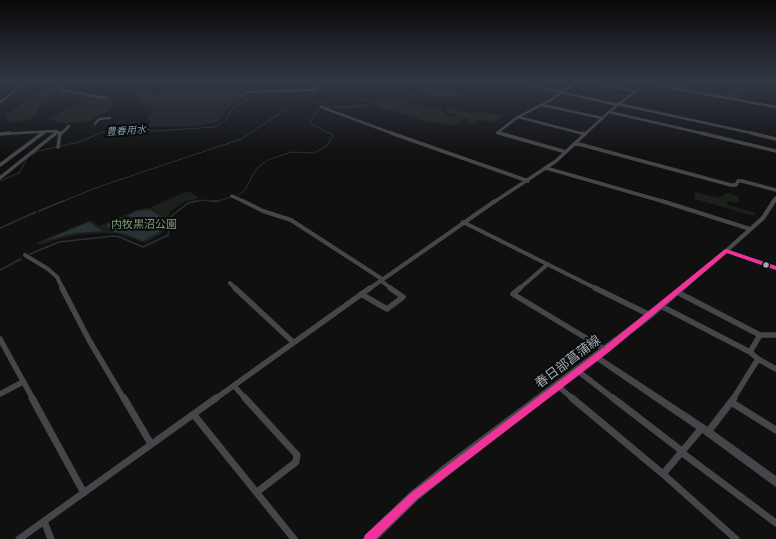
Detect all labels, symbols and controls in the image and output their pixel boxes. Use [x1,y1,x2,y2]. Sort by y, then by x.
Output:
water label: 豊春用水 [106,124,146,138]
park label: 内牧黒沼公園 [111,218,177,232]
unlabelled marker [761,260,771,270]
street label: 春日部菖蒲線 [532,332,604,392]

